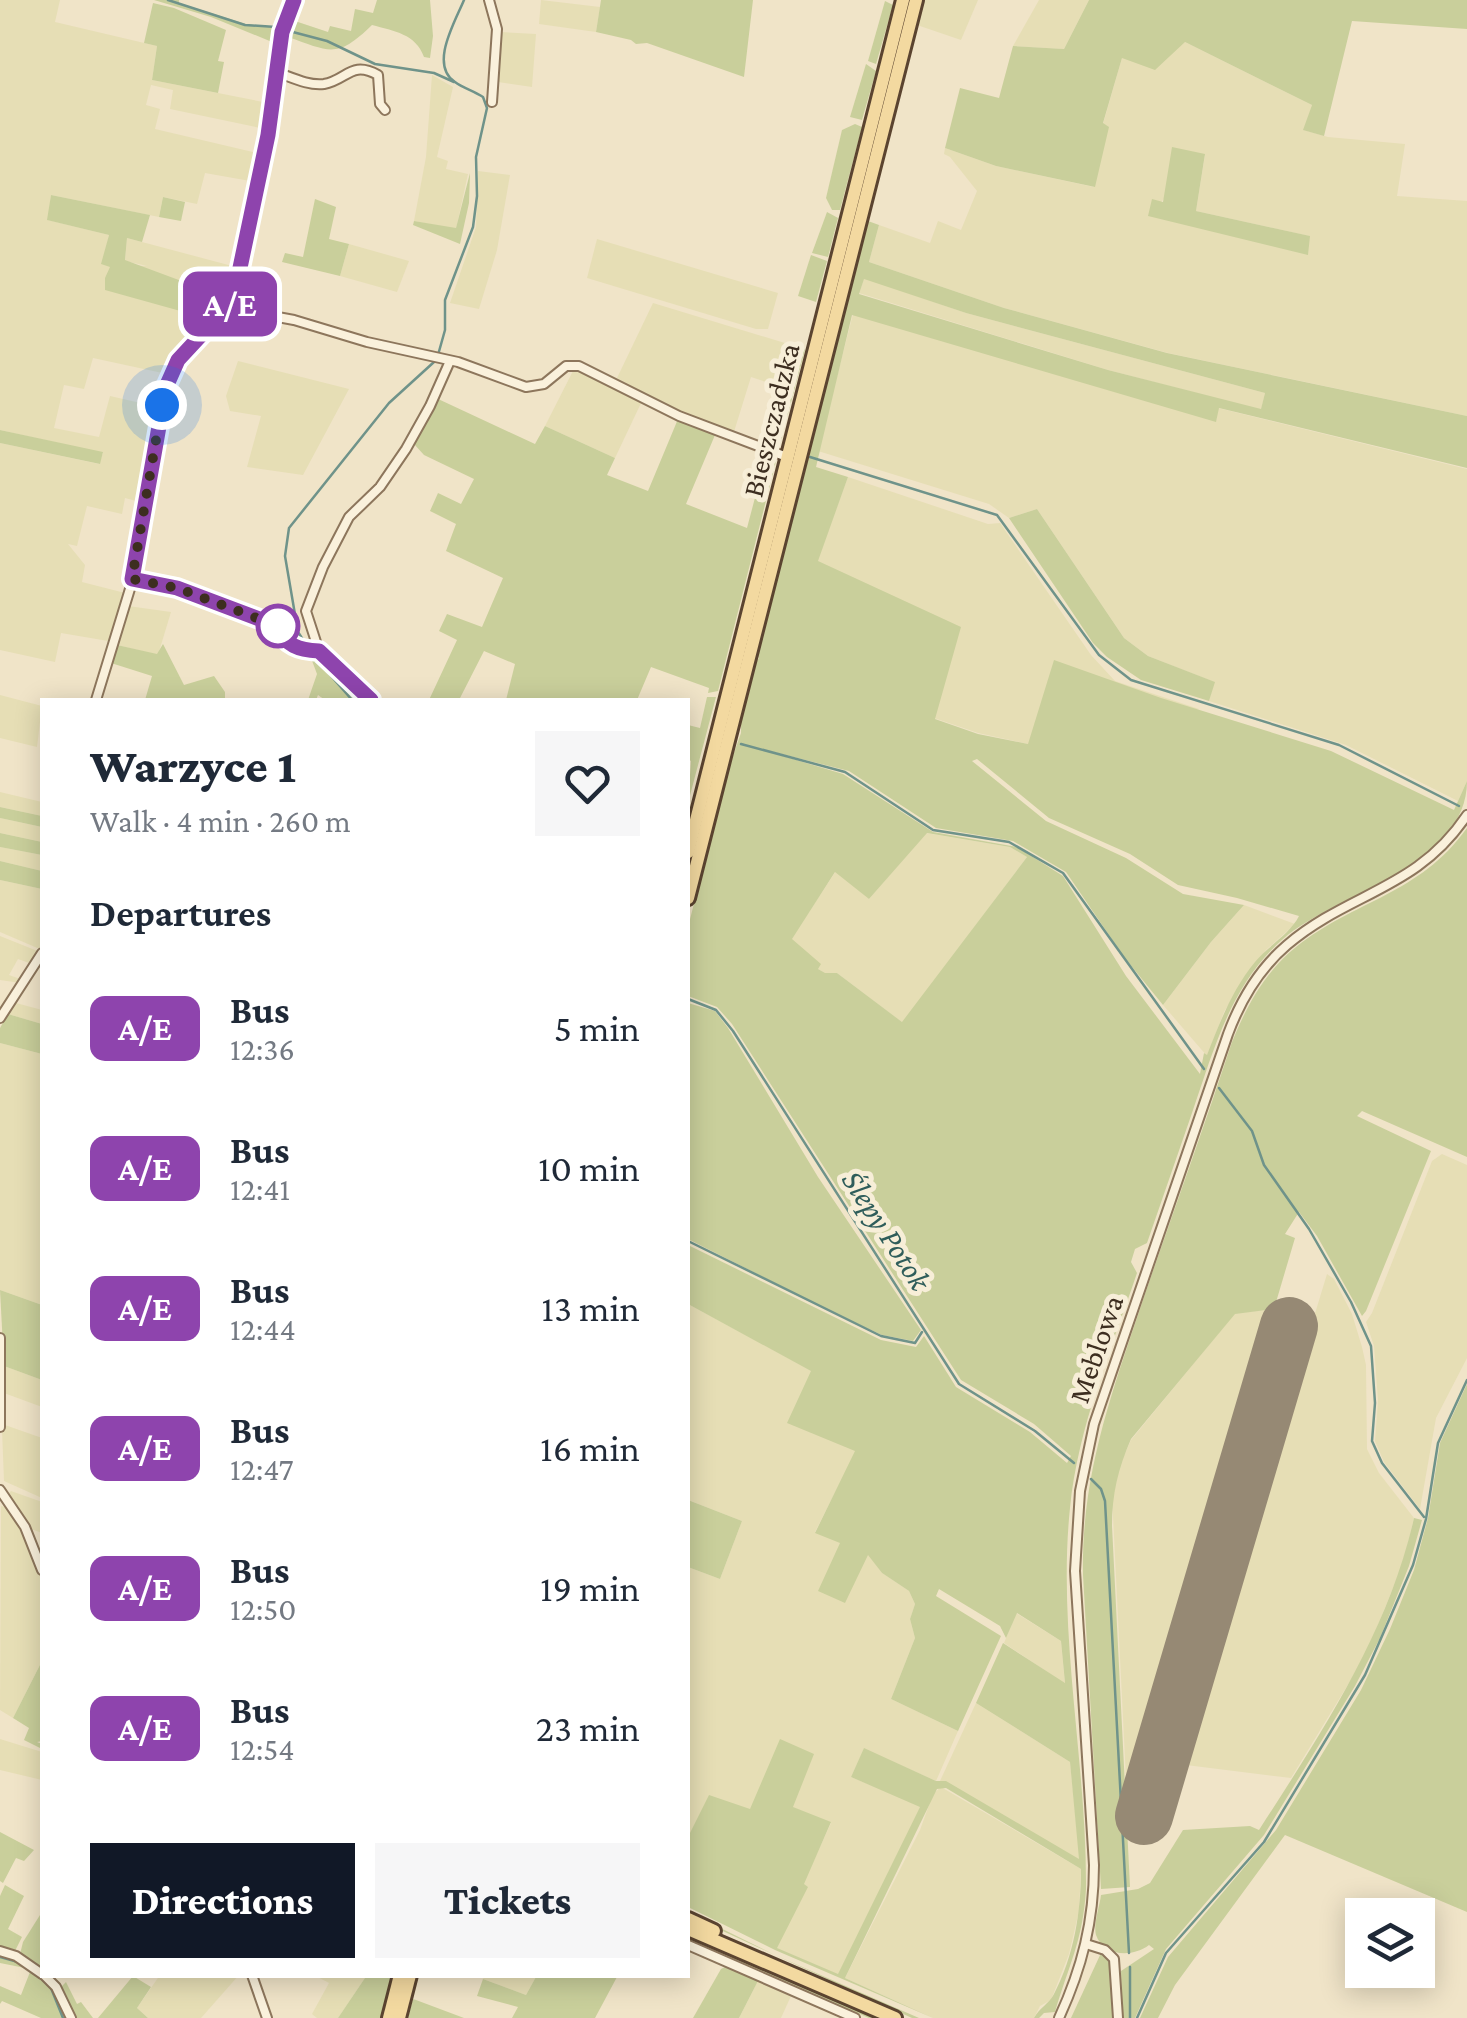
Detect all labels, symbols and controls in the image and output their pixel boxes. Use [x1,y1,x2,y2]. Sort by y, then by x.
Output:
line badge: A/E [172,272,288,336]
text: A/E [203,285,257,324]
street label: Bieszczadzka [735,339,806,500]
your location [137,380,187,430]
unlabelled marker [257,605,299,647]
button: heart [535,731,640,836]
text: Warzyce 1 [90,739,296,792]
text: Walk · 4 min · 260 m [90,803,351,839]
text: Departures [90,892,271,934]
text: Bus [230,989,289,1031]
text: 5 min [554,1007,640,1049]
text: A/E [118,1009,172,1048]
text: 12:36 [230,1031,295,1067]
text: Bus [230,1129,289,1171]
text: 10 min [538,1147,640,1189]
text: A/E [118,1149,172,1188]
water label: Ślepy Potok [835,1163,940,1298]
text: 12:41 [230,1171,290,1207]
text: Bus [230,1269,289,1311]
text: 13 min [541,1287,640,1329]
text: A/E [118,1289,172,1328]
street label: Meblowa [1062,1291,1129,1407]
text: 12:44 [230,1311,296,1347]
text: Bus [230,1409,289,1451]
text: 16 min [540,1427,640,1469]
text: A/E [118,1429,172,1468]
text: 12:47 [230,1451,294,1487]
text: Bus [230,1549,289,1591]
text: 19 min [540,1567,640,1609]
text: A/E [118,1569,172,1608]
text: 12:50 [230,1591,296,1627]
text: Bus [230,1689,289,1731]
text: 23 min [536,1707,640,1749]
text: A/E [118,1709,172,1748]
text: 12:54 [230,1731,295,1767]
button: Directions [90,1843,355,1958]
button: Tickets [375,1843,640,1958]
map controls [1345,1898,1435,1988]
button: layers [1345,1898,1435,1988]

